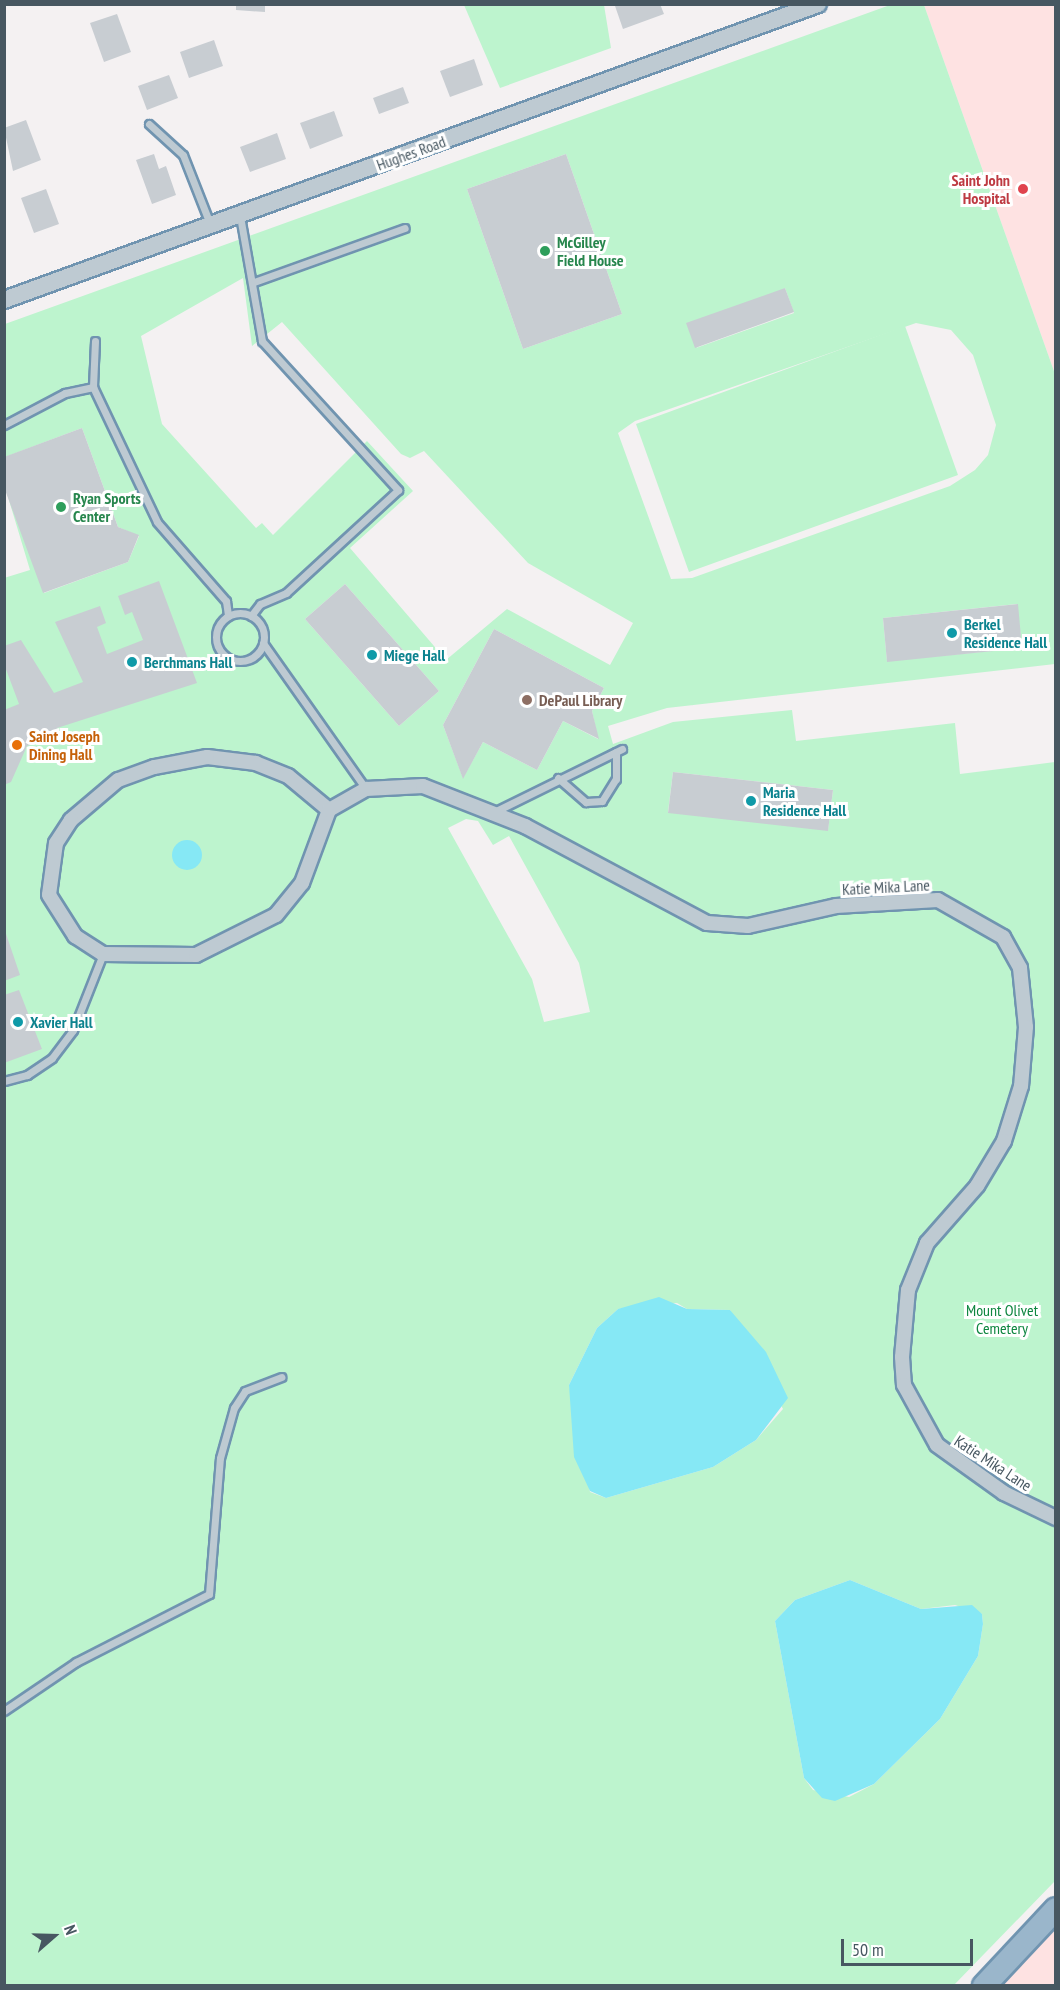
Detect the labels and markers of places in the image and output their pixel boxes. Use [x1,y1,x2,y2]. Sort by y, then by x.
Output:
place label: Saint John Hospital [952,170,1010,208]
marker: Saint John Hospital [1014,180,1032,198]
place label: McGilley Field House [557,232,624,270]
marker: McGilley Field House [538,244,552,258]
place label: Ryan Sports Center [73,488,141,526]
marker: Ryan Sports Center [54,500,68,514]
place label: Berkel Residence Hall [964,614,1047,652]
marker: Berkel Residence Hall [945,626,959,640]
place label: Miege Hall [384,645,445,665]
marker: Miege Hall [365,648,379,662]
place label: Berchmans Hall [144,652,232,672]
marker: Berchmans Hall [125,655,139,669]
place label: DePaul Library [539,690,622,710]
marker: DePaul Library [520,693,534,707]
place label: Saint Joseph Dining Hall [29,726,100,764]
marker: Saint Joseph Dining Hall [10,738,24,752]
place label: Maria Residence Hall [763,782,846,820]
marker: Maria Residence Hall [744,794,758,808]
place label: Xavier Hall [30,1012,93,1032]
marker: Xavier Hall [11,1015,25,1029]

